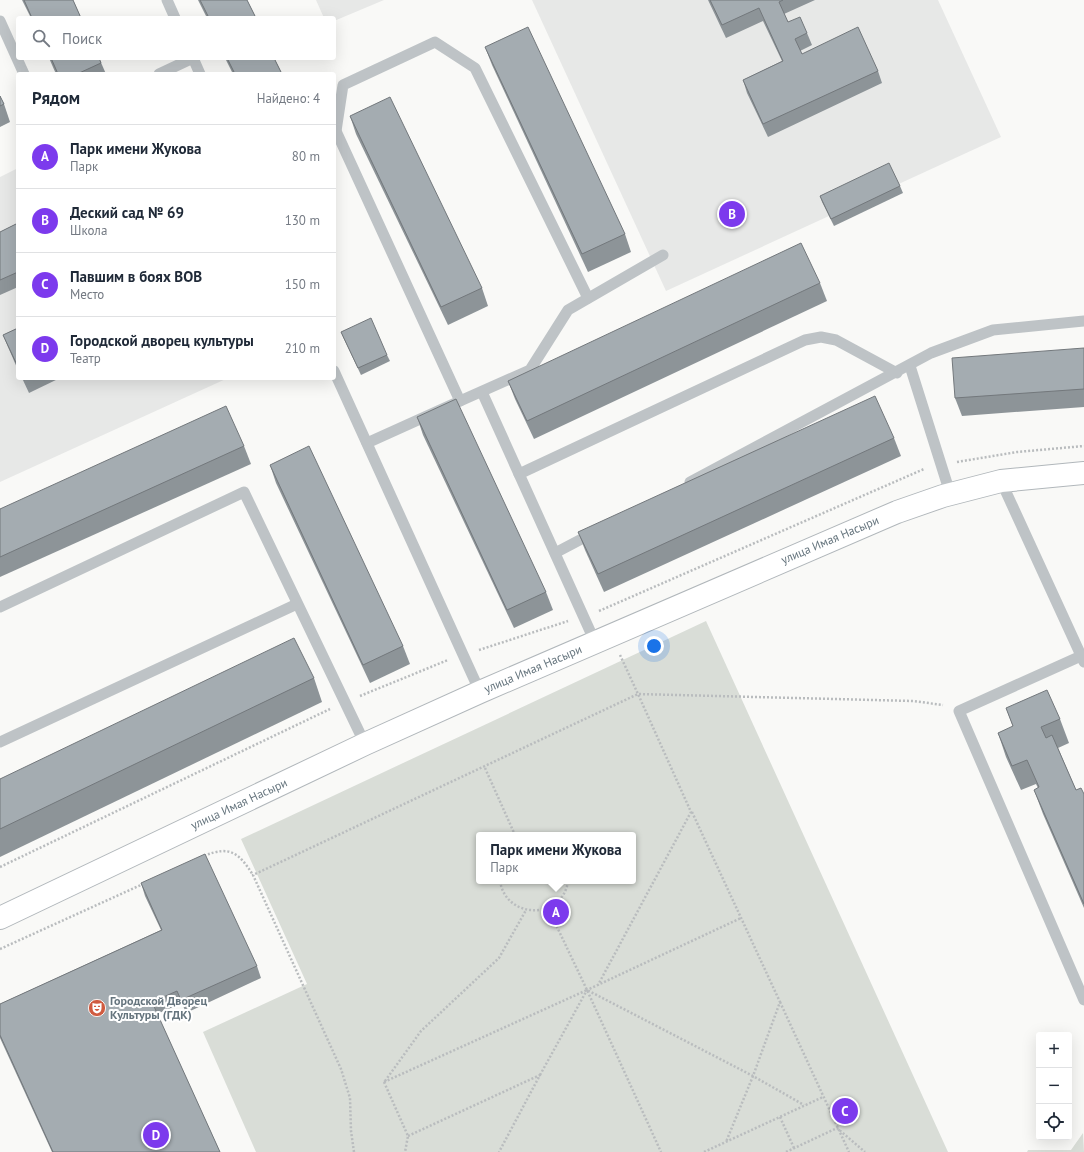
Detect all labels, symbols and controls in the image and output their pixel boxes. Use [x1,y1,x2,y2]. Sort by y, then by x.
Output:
search box [16,16,336,60]
icon: search [30,27,52,49]
text: Поиск [62,29,102,48]
text: Рядом [32,87,80,109]
text: Найдено: 4 [257,90,320,107]
text: Парк имени Жукова [70,139,201,158]
text: A [41,148,49,165]
text: 80 m [292,148,320,165]
text: Парк [70,158,98,175]
pin: B [719,199,745,229]
text: Деский сад № 69 [70,203,184,222]
text: B [41,212,49,229]
text: 130 m [285,212,320,229]
text: Школа [70,222,107,239]
text: Павшим в боях ВОВ [70,267,202,286]
text: C [41,276,49,293]
text: 150 m [285,276,320,293]
text: Место [70,286,104,303]
text: Городской дворец культуры [70,331,254,350]
text: D [41,340,49,357]
text: 210 m [285,340,320,357]
text: Театр [70,350,101,367]
street label: улица Имая Насыри [779,512,881,567]
your location [644,636,664,656]
street label: улица Имая Насыри [482,641,584,696]
street label: улица Имая Насыри [188,775,289,833]
popup [476,832,636,884]
text: Парк имени Жукова [490,840,622,859]
text: Парк [490,859,519,876]
pin: A [543,897,569,927]
place label: Городской Дворец Культуры (ГДК) [110,993,207,1022]
theatre icon: Городской Дворец Культуры (ГДК) [87,998,107,1018]
map controls [1036,1032,1072,1140]
button: + [1036,1032,1072,1068]
button: − [1036,1068,1072,1104]
pin: C [832,1096,858,1126]
button: locate [1036,1104,1072,1140]
pin: D [143,1120,169,1150]

